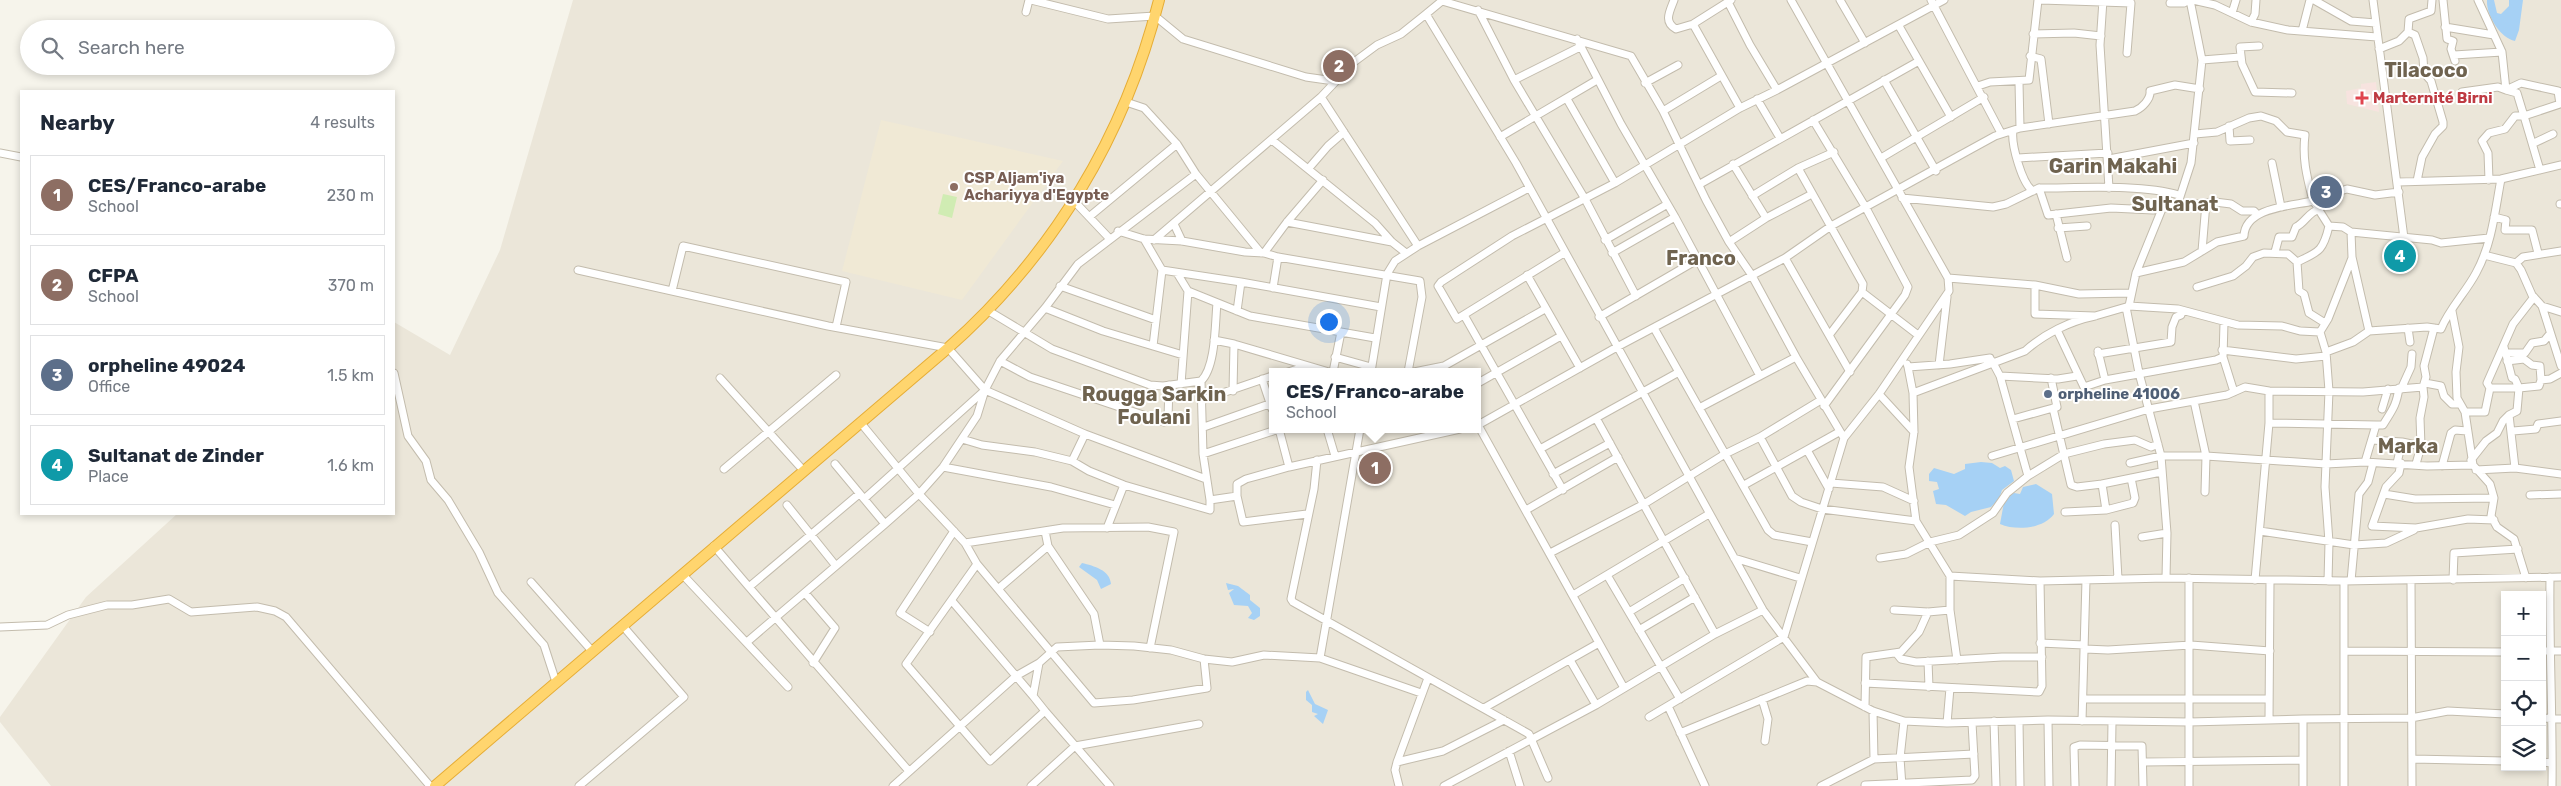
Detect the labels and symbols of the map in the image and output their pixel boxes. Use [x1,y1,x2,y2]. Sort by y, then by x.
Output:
pin: 2 [1323,47,1355,85]
district label: Tilacoco [2384,58,2468,82]
place label: Marternité Birni [2373,89,2492,107]
marker: Marternité Birni [2355,91,2369,105]
district label: Garin Makahi [2049,154,2177,178]
place label: CSP Aljam'iya Achariyya d'Egypte [964,169,1109,204]
pin: 3 [2310,173,2342,211]
marker: CSP Aljam'iya Achariyya d'Egypte [948,181,960,193]
district label: Sultanat [2132,192,2218,216]
pin: 4 [2384,237,2416,275]
district label: Franco [1666,246,1736,270]
your location [1316,309,1342,335]
district label: Rougga Sarkin Foulani [1082,382,1226,429]
place label: orpheline 41006 [2058,385,2180,403]
marker: orpheline 41006 [2042,388,2054,400]
district label: Marka [2378,434,2438,458]
pin: 1 [1359,449,1391,487]

